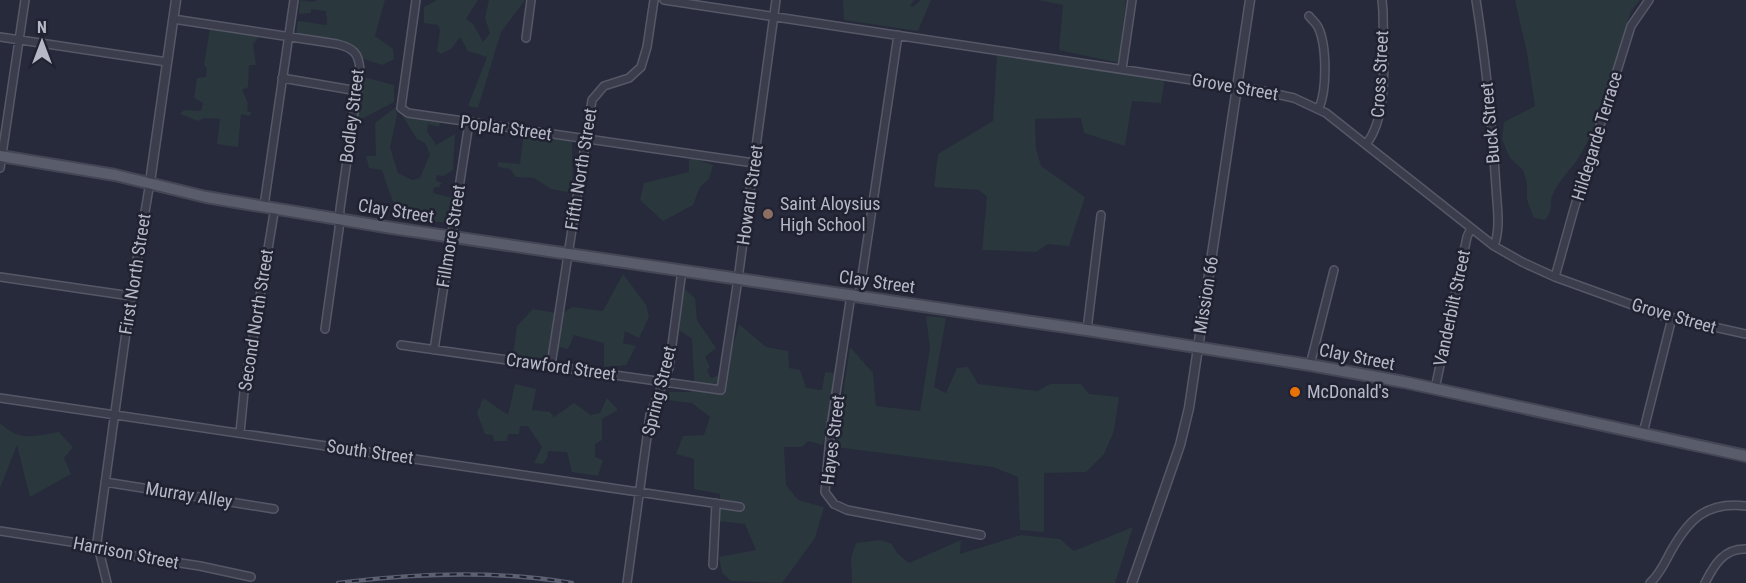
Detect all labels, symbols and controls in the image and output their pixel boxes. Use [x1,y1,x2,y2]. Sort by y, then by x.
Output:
north arrow [12,12,72,72]
text: N [37,18,47,37]
street label: Cross Street [1367,30,1392,118]
street label: Bodley Street [335,68,368,164]
street label: Grove Street [1190,69,1280,104]
street label: Hildegarde Terrace [1567,69,1626,203]
street label: Buck Street [1476,82,1504,164]
street label: Fifth North Street [561,106,601,231]
street label: Poplar Street [459,111,553,144]
street label: Howard Street [732,143,767,246]
street label: Fillmore Street [432,183,469,289]
place label: Saint Aloysius High School [780,193,880,235]
street label: Clay Street [357,194,436,227]
marker: Saint Aloysius High School [761,207,775,221]
street label: First North Street [115,212,154,336]
street label: Second North Street [234,247,277,392]
street label: Vanderbilt Street [1429,248,1474,368]
street label: Mission 66 [1189,255,1222,335]
street label: Clay Street [838,266,916,297]
street label: Grove Street [1629,293,1719,338]
street label: Clay Street [1317,339,1397,374]
street label: Spring Street [637,344,680,438]
street label: Crawford Street [505,348,617,385]
place label: McDonald's [1307,381,1389,402]
marker: McDonald's [1288,385,1302,399]
street label: Hayes Street [817,394,848,486]
street label: South Street [325,435,415,468]
street label: Murray Alley [144,477,234,512]
street label: Harrison Street [71,532,181,573]

